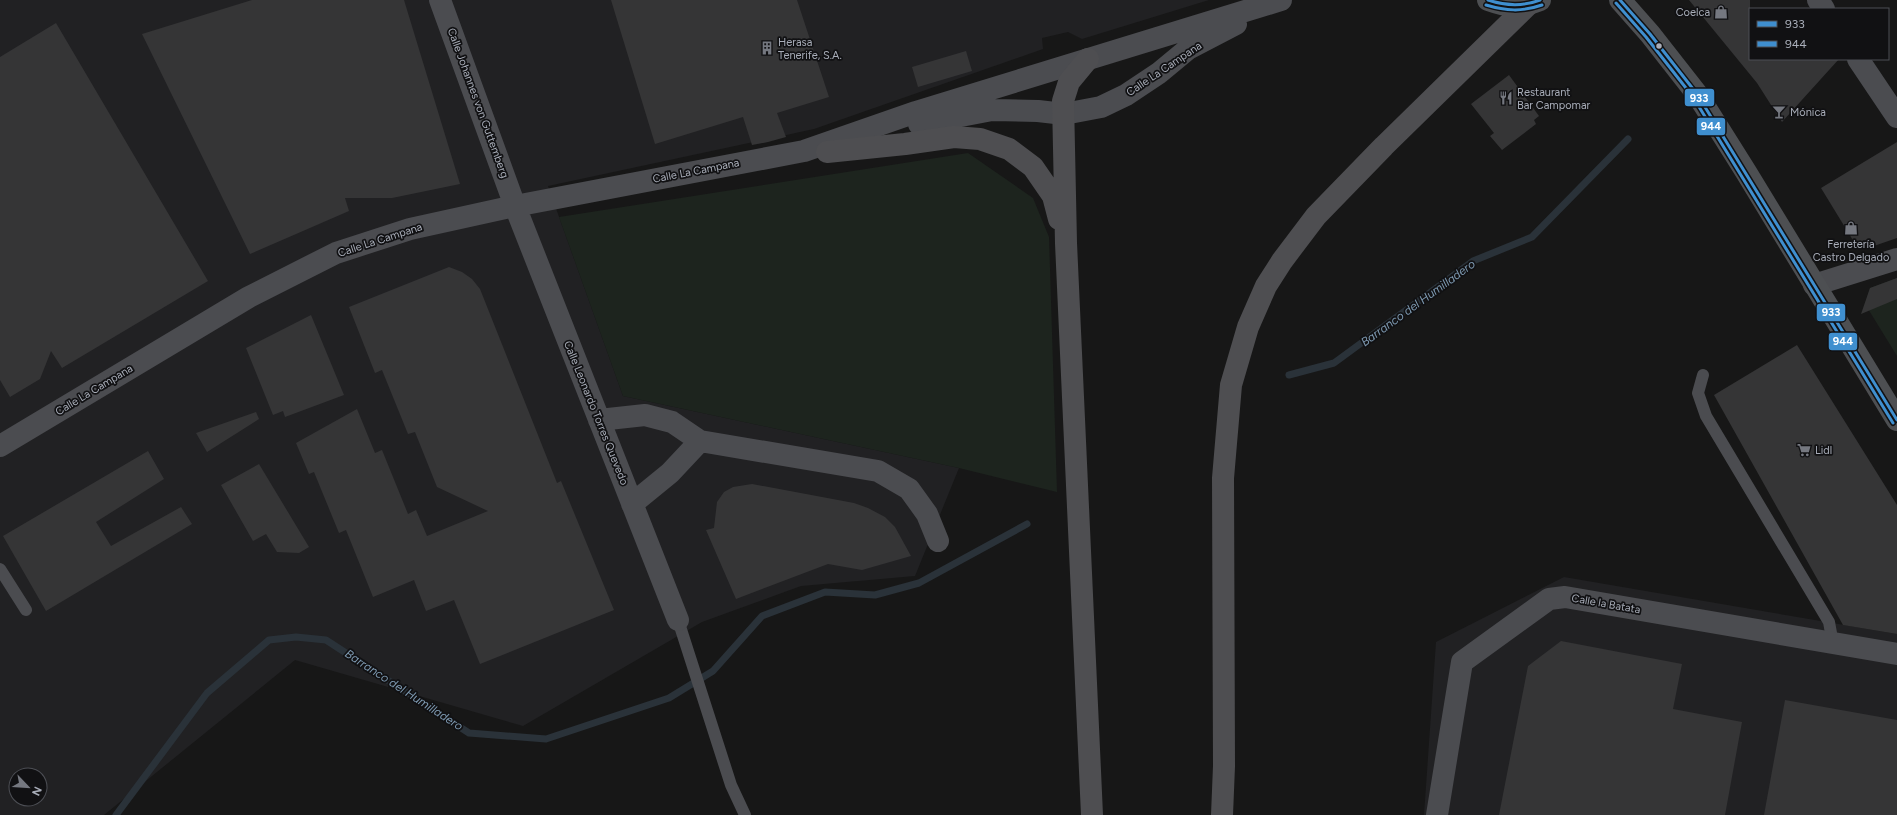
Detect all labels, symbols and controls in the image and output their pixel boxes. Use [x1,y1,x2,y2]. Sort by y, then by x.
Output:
shop icon: Coelca [1713,4,1729,20]
place label: Coelca [1676,6,1710,19]
legend [1749,8,1889,60]
text: 933 [1785,17,1805,31]
street label: Calle Johannes von Guttemberg [445,26,511,180]
place label: Herasa Tenerife, S.A. [778,36,842,62]
text: 944 [1785,37,1807,51]
street label: Calle La Campana [1124,39,1204,99]
building icon: Herasa Tenerife, S.A. [759,40,775,56]
unlabelled marker [1654,41,1664,51]
place label: Restaurant Bar Campomar [1517,86,1591,112]
line badge: 933 [1684,88,1715,107]
restaurant icon: Restaurant Bar Campomar [1498,90,1514,106]
text: 933 [1690,92,1708,105]
bar icon: Mónica [1771,104,1787,120]
place label: Mónica [1790,106,1826,119]
line badge: 944 [1696,117,1726,136]
text: 944 [1701,120,1721,133]
street label: Calle La Campana [652,156,740,186]
street label: Calle La Campana [336,220,424,260]
shop icon: Ferretería Castro Delgado [1843,220,1859,236]
place label: Ferretería Castro Delgado [1813,238,1889,264]
water label: Barranco del Humilladero [1358,257,1478,349]
line badge: 933 [1816,303,1846,322]
text: 933 [1822,306,1840,319]
line badge: 944 [1828,332,1858,351]
text: 944 [1833,335,1853,348]
street label: Calle Leonardo Torres Quevedo [561,339,631,487]
street label: Calle La Campana [53,362,135,418]
supermarket icon: Lidl [1796,442,1812,458]
place label: Lidl [1815,444,1832,457]
street label: Calle la Batata [1571,592,1641,616]
water label: Barranco del Humilladero [342,647,466,733]
north arrow [8,767,48,807]
text: N [29,784,44,798]

